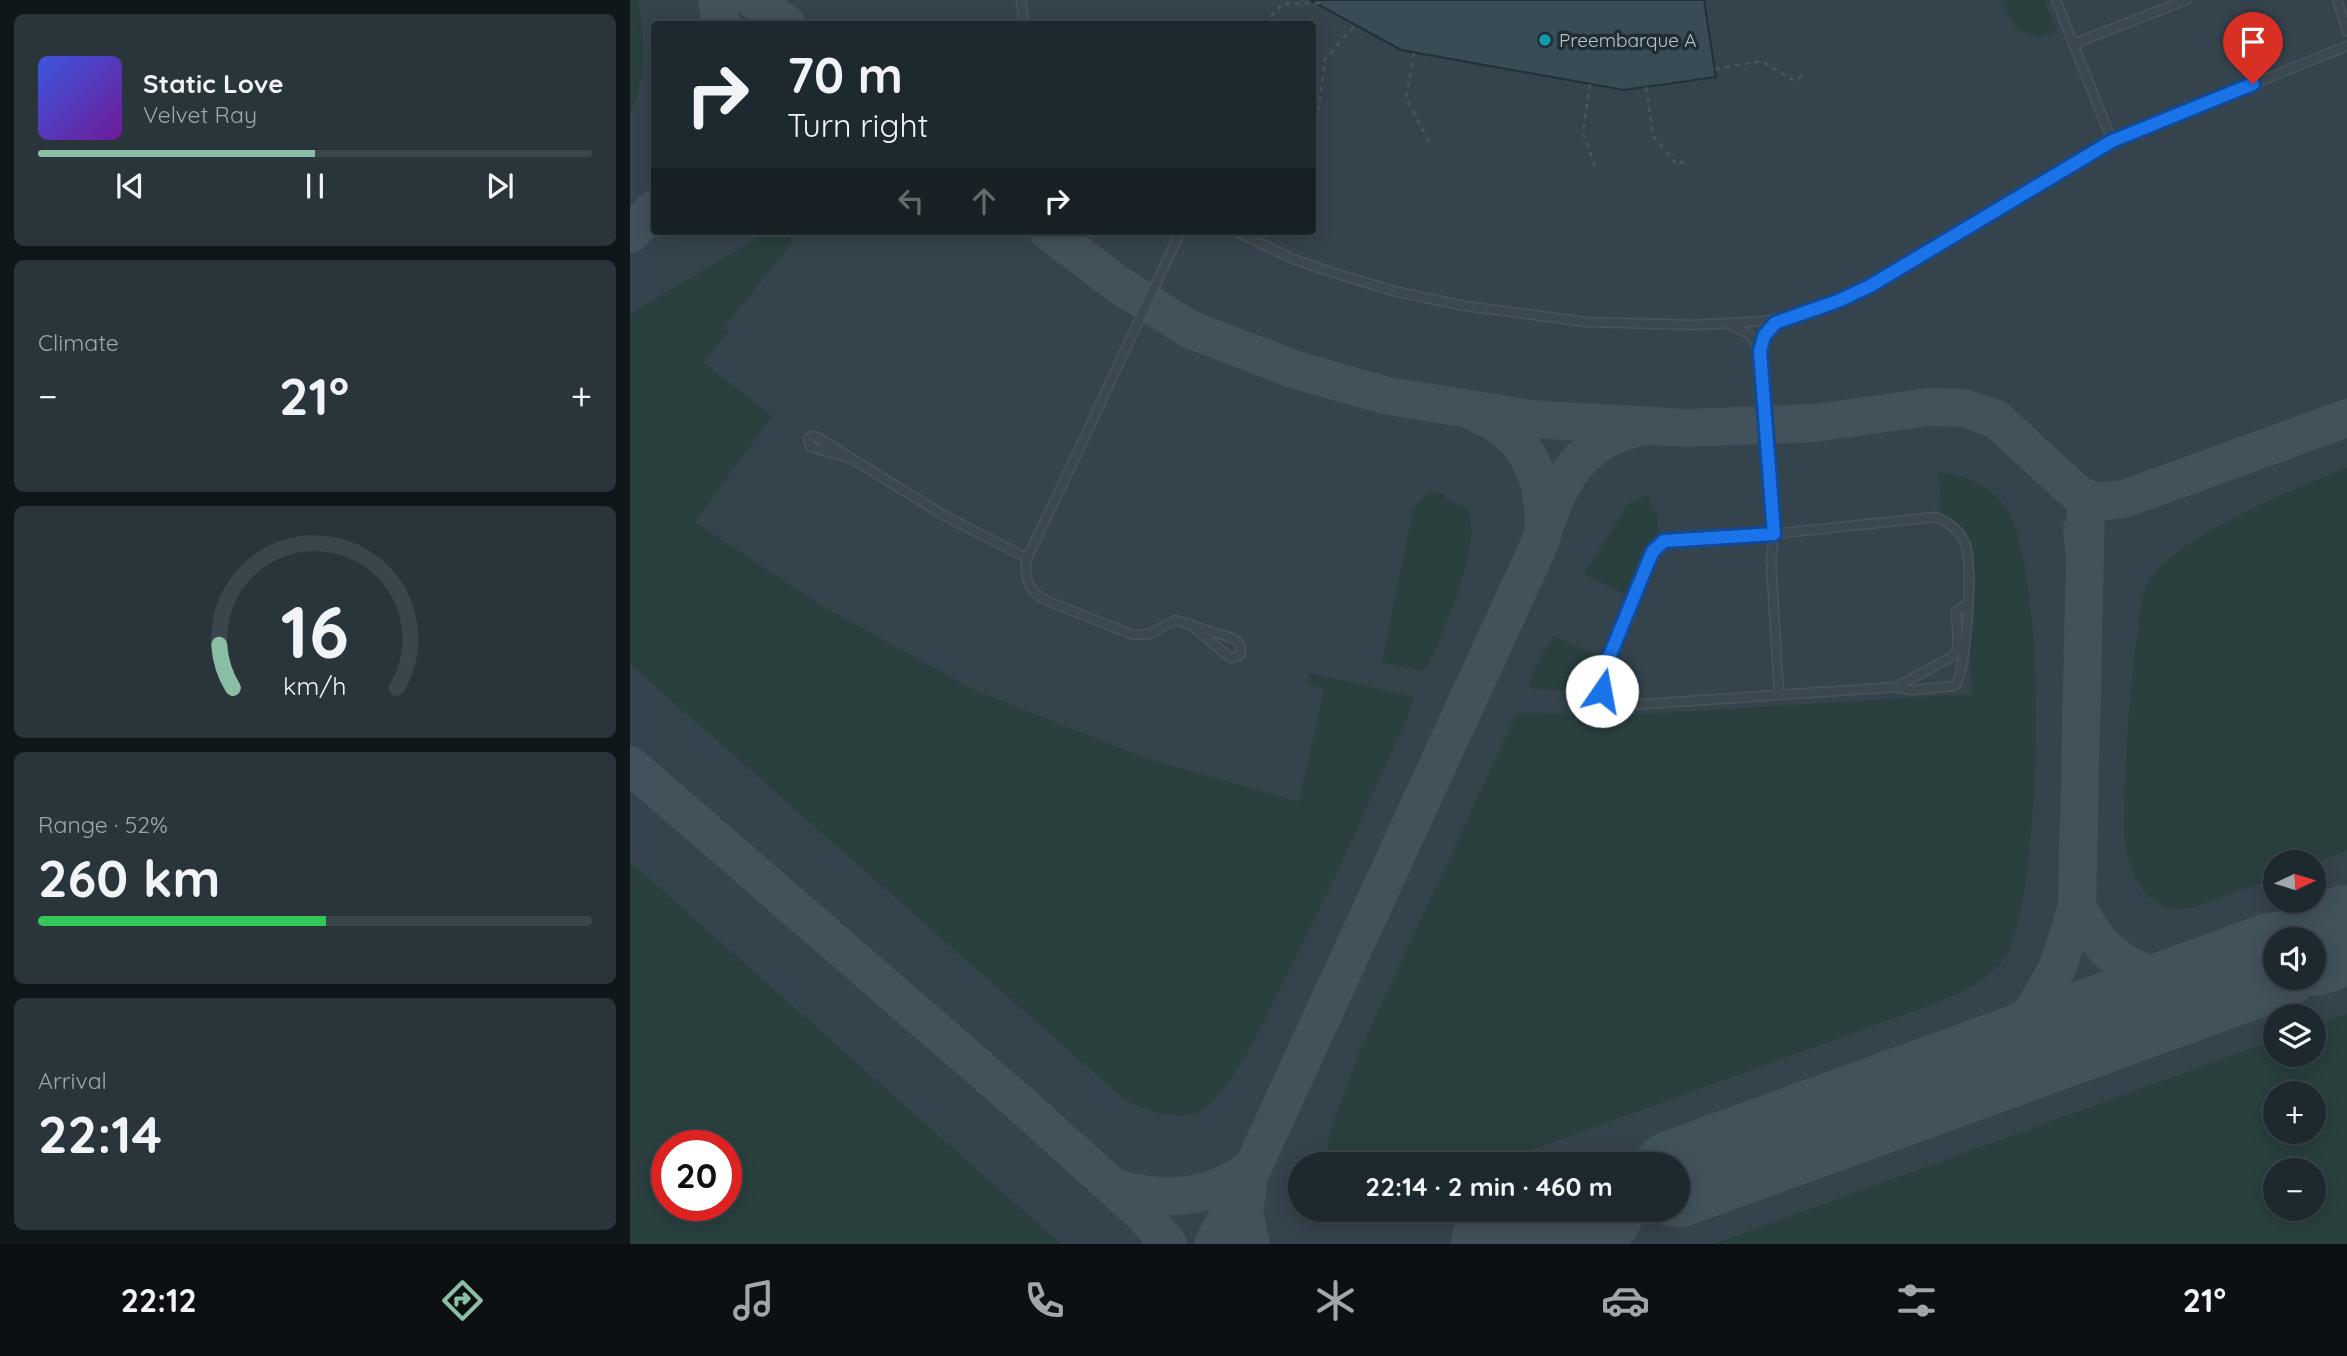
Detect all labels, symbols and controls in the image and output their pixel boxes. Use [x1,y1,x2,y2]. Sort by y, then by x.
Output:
pin [2223,12.0,2283,84]
icon: arrive [2234,23,2272,61]
place label: Preembarque A [1559,28,1697,52]
marker: Preembarque A [1537,32,1553,48]
text: 70 m [787,44,903,105]
icon: right [672,49,763,140]
text: Static Love [143,67,284,100]
text: Velvet Ray [143,100,257,129]
text: Turn right [787,105,928,145]
icon: previous [111,167,149,205]
icon: pause [296,167,334,205]
icon: next [481,167,519,205]
icon: left [892,182,930,220]
icon: ahead [965,182,1003,220]
icon: right [1038,182,1076,220]
text: Climate [38,328,119,357]
text: 21° [279,363,349,428]
text: − [38,372,58,420]
text: + [571,372,592,420]
text: 16 [281,585,349,676]
position arrow [1565,654,1639,728]
text: km/h [283,670,347,701]
text: Range · 52% [38,810,168,839]
text: 260 km [38,845,220,910]
north arrow [2263,850,2326,914]
map controls [2263,850,2326,1221]
button: sound [2263,927,2326,990]
button: layers [2263,1004,2326,1067]
text: Arrival [38,1066,107,1095]
button: + [2263,1081,2326,1144]
text: 22:14 [38,1101,162,1166]
speed limit sign: 20 [651,1130,742,1221]
button: − [2263,1158,2326,1221]
text: 22:14 · 2 min · 460 m [1365,1170,1613,1203]
icon: directions [438,1276,487,1325]
icon: music [729,1276,778,1325]
icon: phone [1020,1276,1069,1325]
icon: climate [1311,1276,1360,1325]
icon: car [1601,1276,1650,1325]
icon: filters [1892,1276,1941,1325]
text: 22:12 [121,1280,197,1320]
text: 21° [2183,1280,2226,1320]

